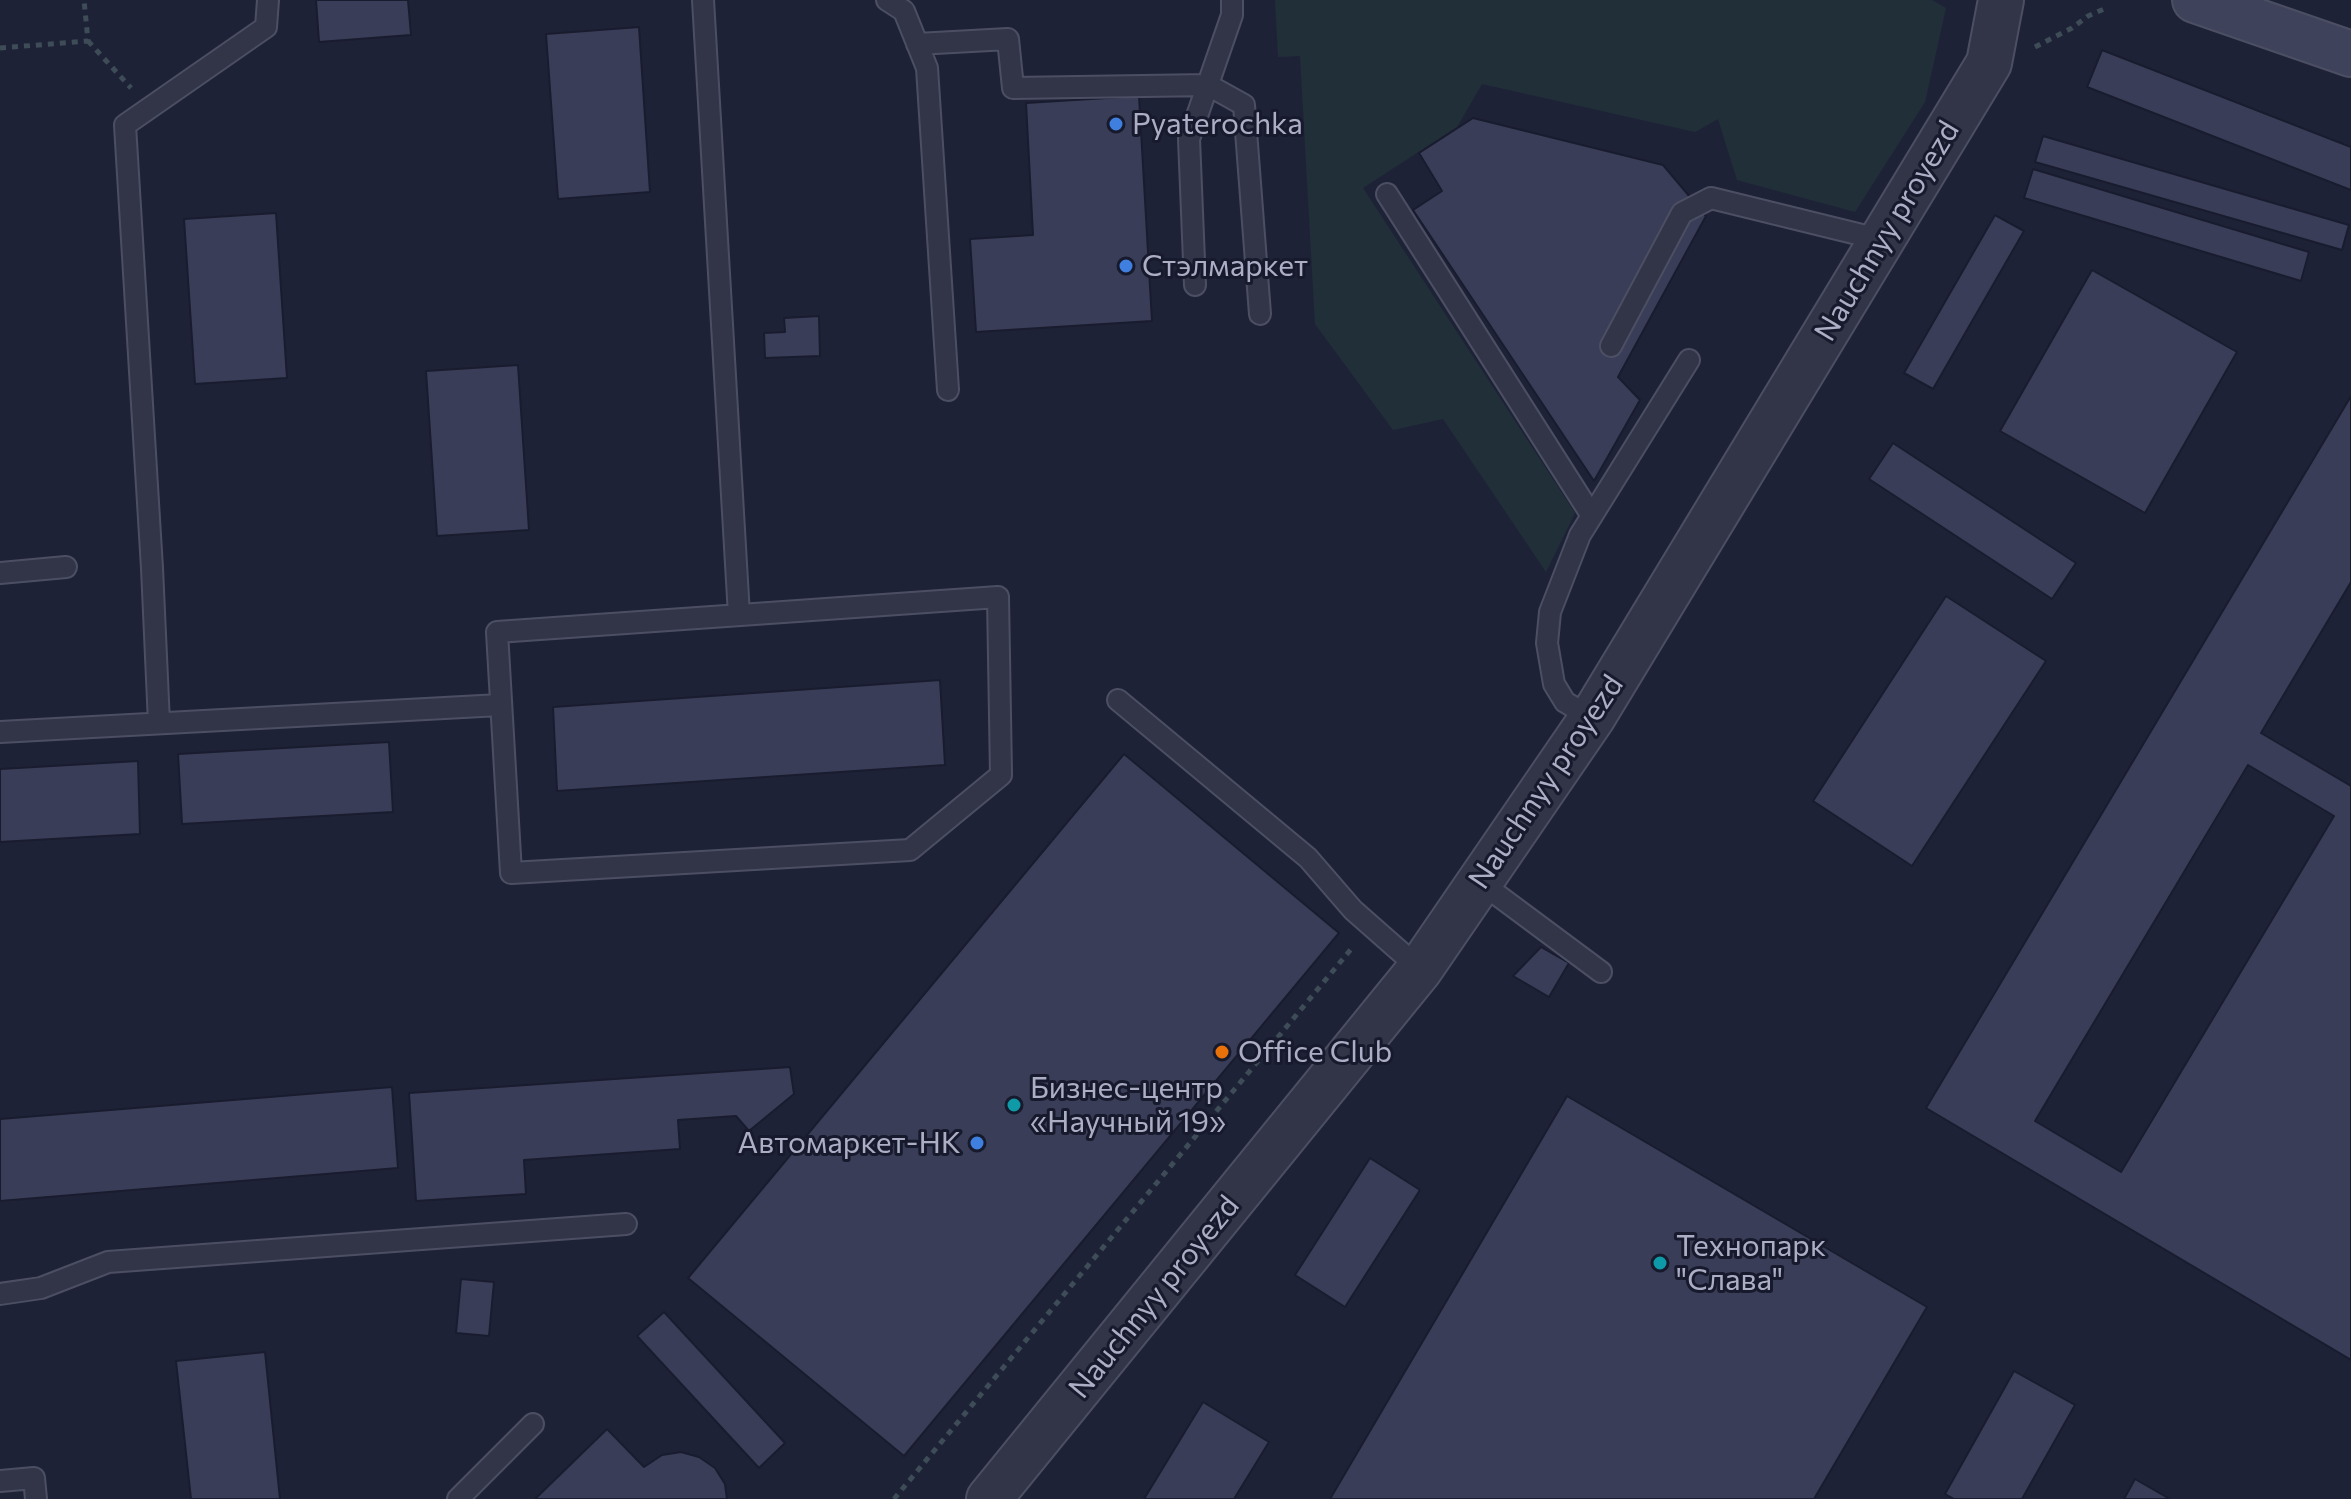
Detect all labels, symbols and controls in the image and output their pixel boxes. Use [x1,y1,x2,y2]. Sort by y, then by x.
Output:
place label: Pyaterochka [1132,106,1303,142]
street label: Nauchnyy proyezd [1807,114,1967,348]
marker: Pyaterochka [1107,115,1125,133]
place label: Стэлмаркет [1142,248,1308,284]
marker: Стэлмаркет [1117,257,1135,275]
street label: Nauchnyy proyezd [1461,668,1631,896]
place label: Office Club [1238,1034,1392,1070]
marker: Office Club [1213,1043,1231,1061]
place label: Бизнес-центр «Научный 19» [1030,1070,1226,1140]
marker: Бизнес-центр «Научный 19» [1005,1096,1023,1114]
place label: Автомаркет-НК [738,1125,961,1161]
marker: Автомаркет-НК [968,1134,986,1152]
street label: Nauchnyy proyezd [1061,1188,1247,1406]
place label: Технопарк "Слава" [1676,1228,1826,1298]
marker: Технопарк "Слава" [1651,1254,1669,1272]

